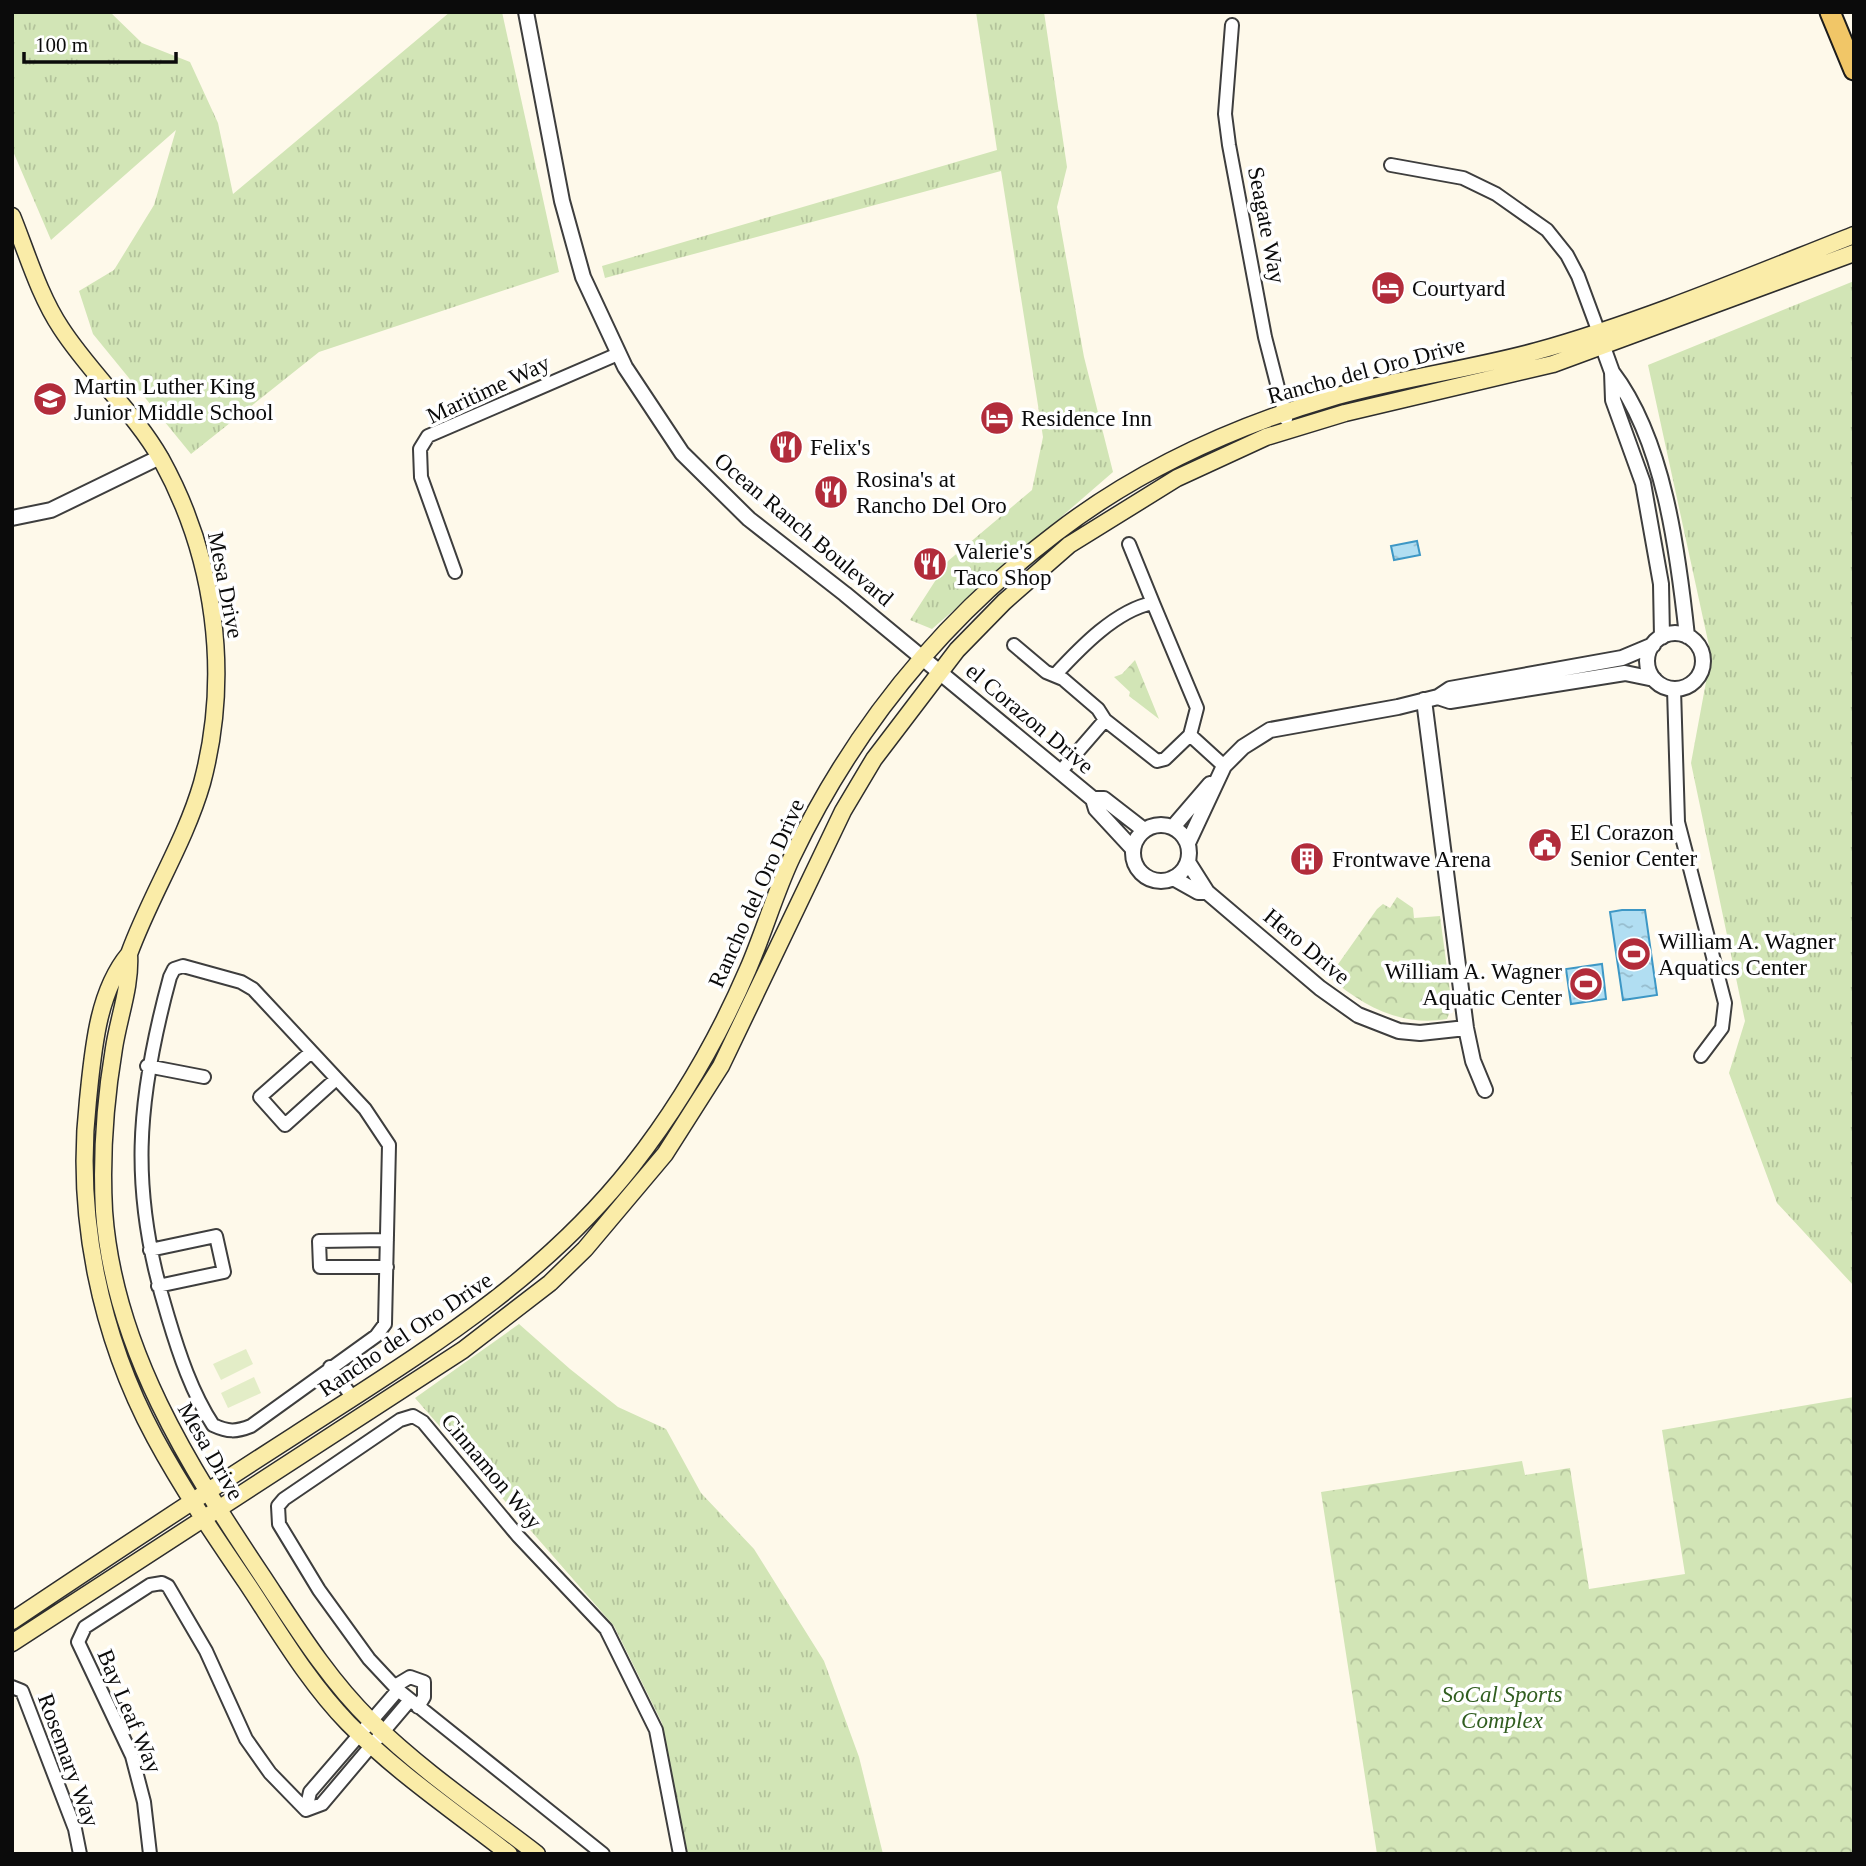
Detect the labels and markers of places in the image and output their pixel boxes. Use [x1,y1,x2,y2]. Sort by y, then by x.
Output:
hotel icon: Courtyard [1369,269,1407,307]
place label: Courtyard [1412,276,1506,301]
place label: Martin Luther King Junior Middle School [74,374,273,425]
school or university icon: Martin Luther King Junior Middle School [31,380,69,418]
hotel icon: Residence Inn [978,399,1016,437]
place label: Residence Inn [1021,406,1152,431]
restaurant icon: Felix's [767,428,805,466]
place label: Felix's [810,435,870,460]
place label: Rosina's at Rancho Del Oro [856,467,1007,518]
restaurant icon: Rosina's at Rancho Del Oro [812,473,850,511]
place label: Valerie's Taco Shop [954,539,1051,590]
restaurant icon: Valerie's Taco Shop [911,545,949,583]
place label: El Corazon Senior Center [1570,820,1697,871]
public building icon: El Corazon Senior Center [1526,826,1564,864]
building icon: Frontwave Arena [1288,840,1326,878]
place label: Frontwave Arena [1332,847,1491,872]
place label: William A. Wagner Aquatics Center [1658,929,1836,980]
sports icon: William A. Wagner Aquatics Center [1615,935,1653,973]
place label: William A. Wagner Aquatic Center [1384,959,1562,1010]
sports icon: William A. Wagner Aquatic Center [1567,965,1605,1003]

